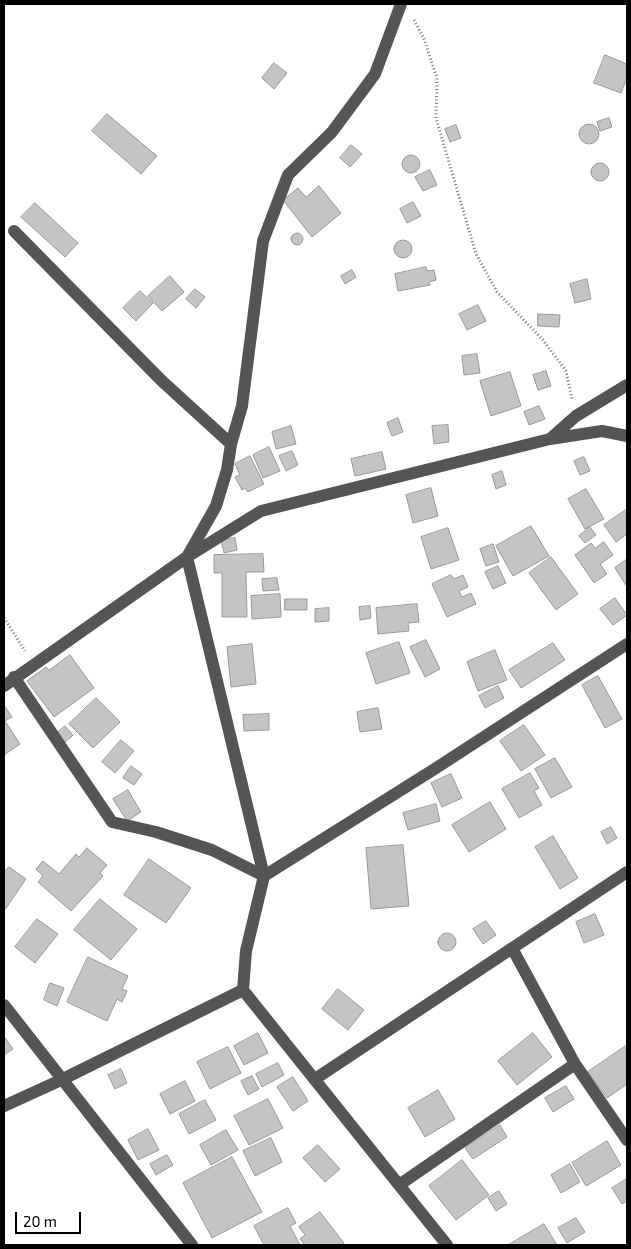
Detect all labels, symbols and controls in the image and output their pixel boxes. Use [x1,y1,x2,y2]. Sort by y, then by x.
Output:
scale bar [18,1202,84,1234]
text: 20 m [23,1212,57,1230]

